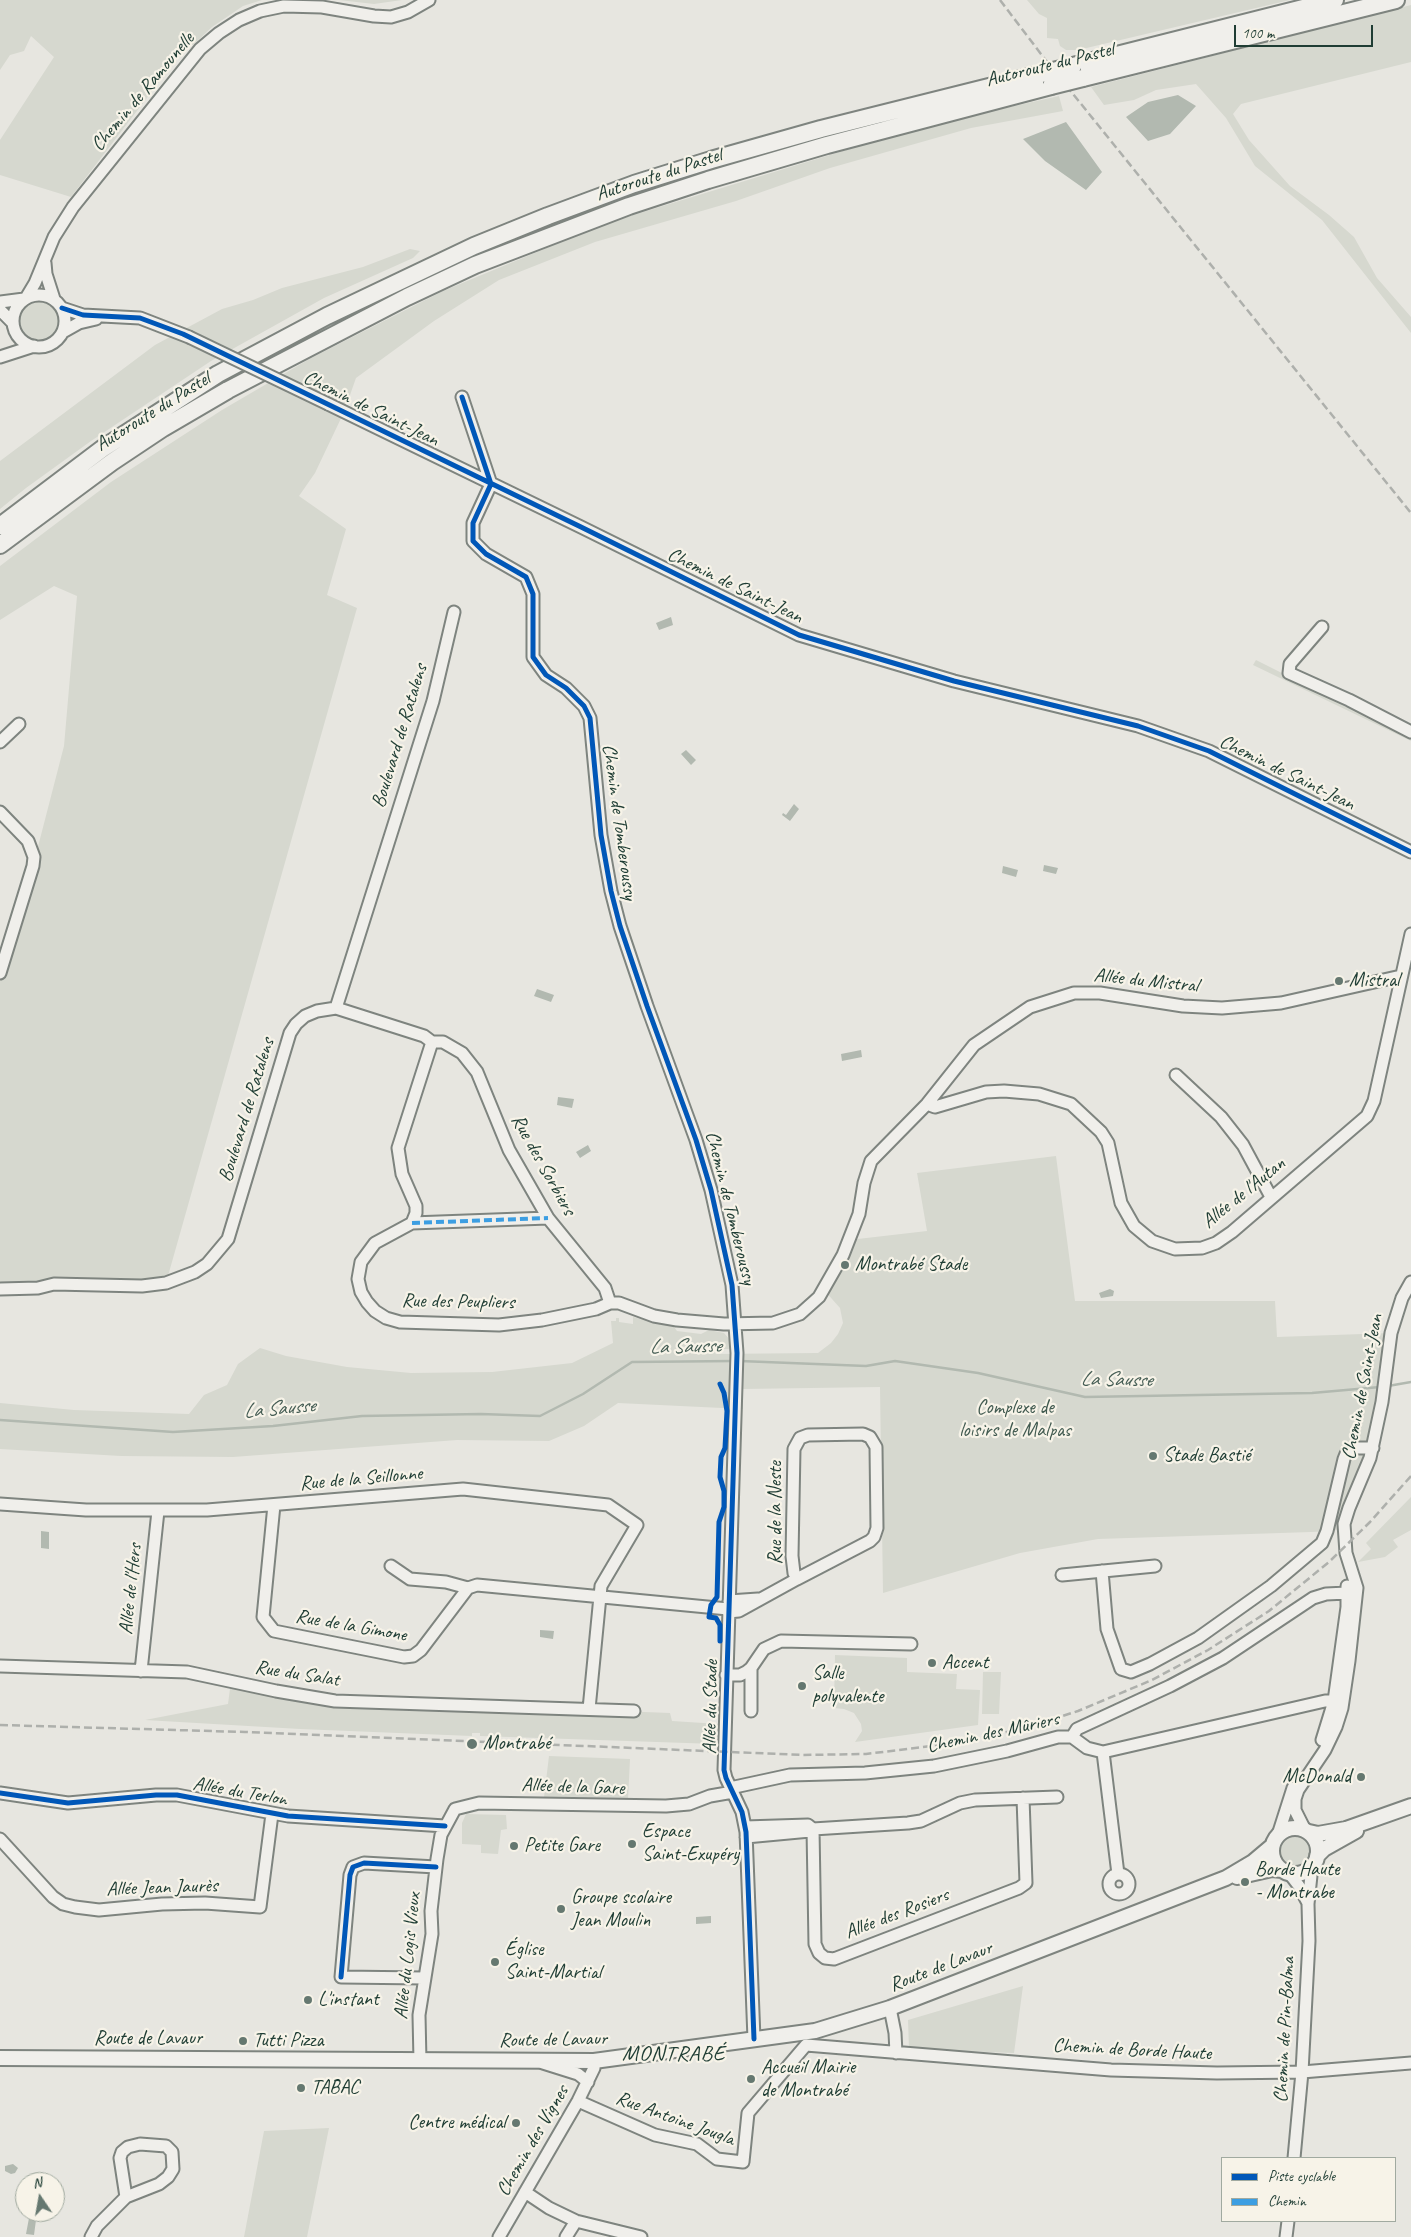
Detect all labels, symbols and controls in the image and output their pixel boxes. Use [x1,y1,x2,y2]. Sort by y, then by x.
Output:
scale bar [1236,15,1375,47]
text: 100 m [1242,24,1274,43]
street label: Chemin de Ramounelle [86,28,200,156]
street label: Autoroute du Pastel [984,38,1116,92]
street label: Autoroute du Pastel [593,143,725,207]
street label: Chemin de Saint-Jean [299,366,443,452]
street label: Autoroute du Pastel [91,367,215,457]
street label: Chemin de Saint-Jean [663,543,807,629]
street label: Boulevard de Ratalens [367,661,433,811]
street label: Chemin de Saint-Jean [1215,730,1359,816]
street label: Chemin de Tomberoussy [596,743,642,901]
street label: Allée du Mistral [1093,964,1199,998]
place label: Mistral [1349,969,1399,993]
marker: Mistral [1333,975,1345,987]
street label: Boulevard de Ratalens [214,1035,280,1185]
street label: Rue des Sorbiers [505,1110,581,1220]
street label: Chemin de Tomberoussy [699,1129,761,1287]
street label: Allée de l'Autan [1197,1152,1291,1234]
place label: Montrabé Stade [855,1253,967,1277]
marker: Montrabé Stade [839,1259,851,1271]
street label: Rue des Peupliers [401,1289,515,1315]
street label: Chemin de Saint-Jean [1337,1312,1389,1462]
water label: La Sausse [649,1334,721,1360]
water label: La Sausse [1080,1367,1152,1393]
water label: La Sausse [242,1393,316,1425]
park label: Complexe de loisirs de Malpas [959,1396,1071,1443]
place label: Stade Bastié [1163,1444,1250,1468]
marker: Stade Bastié [1147,1450,1159,1462]
street label: Rue de la Neste [764,1461,788,1565]
street label: Rue de la Seillonne [299,1462,423,1496]
street label: Allée de l'Hers [114,1542,148,1636]
street label: Rue de la Gimone [294,1604,408,1648]
place label: Accent [942,1651,988,1675]
street label: Rue du Salat [253,1655,341,1693]
marker: Accent [926,1657,938,1669]
street label: Allée du Stade [698,1660,724,1754]
place label: Salle polyvalente [812,1662,883,1709]
marker: Salle polyvalente [796,1680,808,1692]
street label: Chemin des Mûriers [925,1707,1061,1759]
place label: Montrabé [483,1732,550,1756]
marker: Montrabé [465,1737,479,1751]
place label: McDonald [1283,1765,1351,1789]
marker: McDonald [1355,1771,1367,1783]
street label: Allée du Terlon [191,1772,289,1812]
street label: Allée de la Gare [521,1773,625,1801]
place label: Espace Saint-Exupéry [642,1820,739,1867]
place label: Petite Gare [524,1834,600,1858]
marker: Espace Saint-Exupéry [626,1838,638,1850]
marker: Petite Gare [508,1840,520,1852]
place label: Borde Haute - Montrabe [1255,1858,1339,1905]
street label: Allée Jean Jaurès [106,1874,218,1902]
marker: Borde Haute - Montrabe [1239,1876,1251,1888]
street label: Allée des Rosiers [842,1883,952,1945]
place label: Groupe scolaire Jean Moulin [571,1886,671,1933]
street label: Allée du Logis Vieux [389,1892,427,2020]
marker: Groupe scolaire Jean Moulin [555,1903,567,1915]
street label: Route de Lavaur [886,1936,996,1998]
place label: Église Saint-Martial [505,1938,601,1985]
marker: Église Saint-Martial [489,1956,501,1968]
street label: Chemin de Pin-Balma [1269,1957,1301,2103]
place label: L'instant [318,1988,379,2012]
marker: L'instant [302,1994,314,2006]
street label: Route de Lavaur [94,2027,202,2051]
street label: Route de Lavaur [499,2027,607,2053]
place label: Tutti Pizza [253,2029,323,2053]
street label: Chemin de Borde Haute [1052,2034,1212,2066]
marker: Tutti Pizza [237,2035,249,2047]
district label: MONTRABÉ [621,2041,727,2067]
place label: Accueil Mairie de Montrabé [761,2056,855,2103]
marker: Accueil Mairie de Montrabé [745,2073,757,2085]
place label: TABAC [311,2076,359,2100]
street label: Chemin des Vignes [492,2081,574,2201]
marker: TABAC [295,2082,307,2094]
street label: Rue Antoine Jougla [612,2086,738,2152]
place label: Centre médical [408,2111,506,2135]
marker: Centre médical [510,2117,522,2129]
legend [1221,2157,1396,2222]
text: Piste cyclable [1268,2167,1335,2186]
north arrow [15,2172,65,2222]
text: N [31,2174,43,2192]
text: Chemin [1268,2192,1306,2211]

